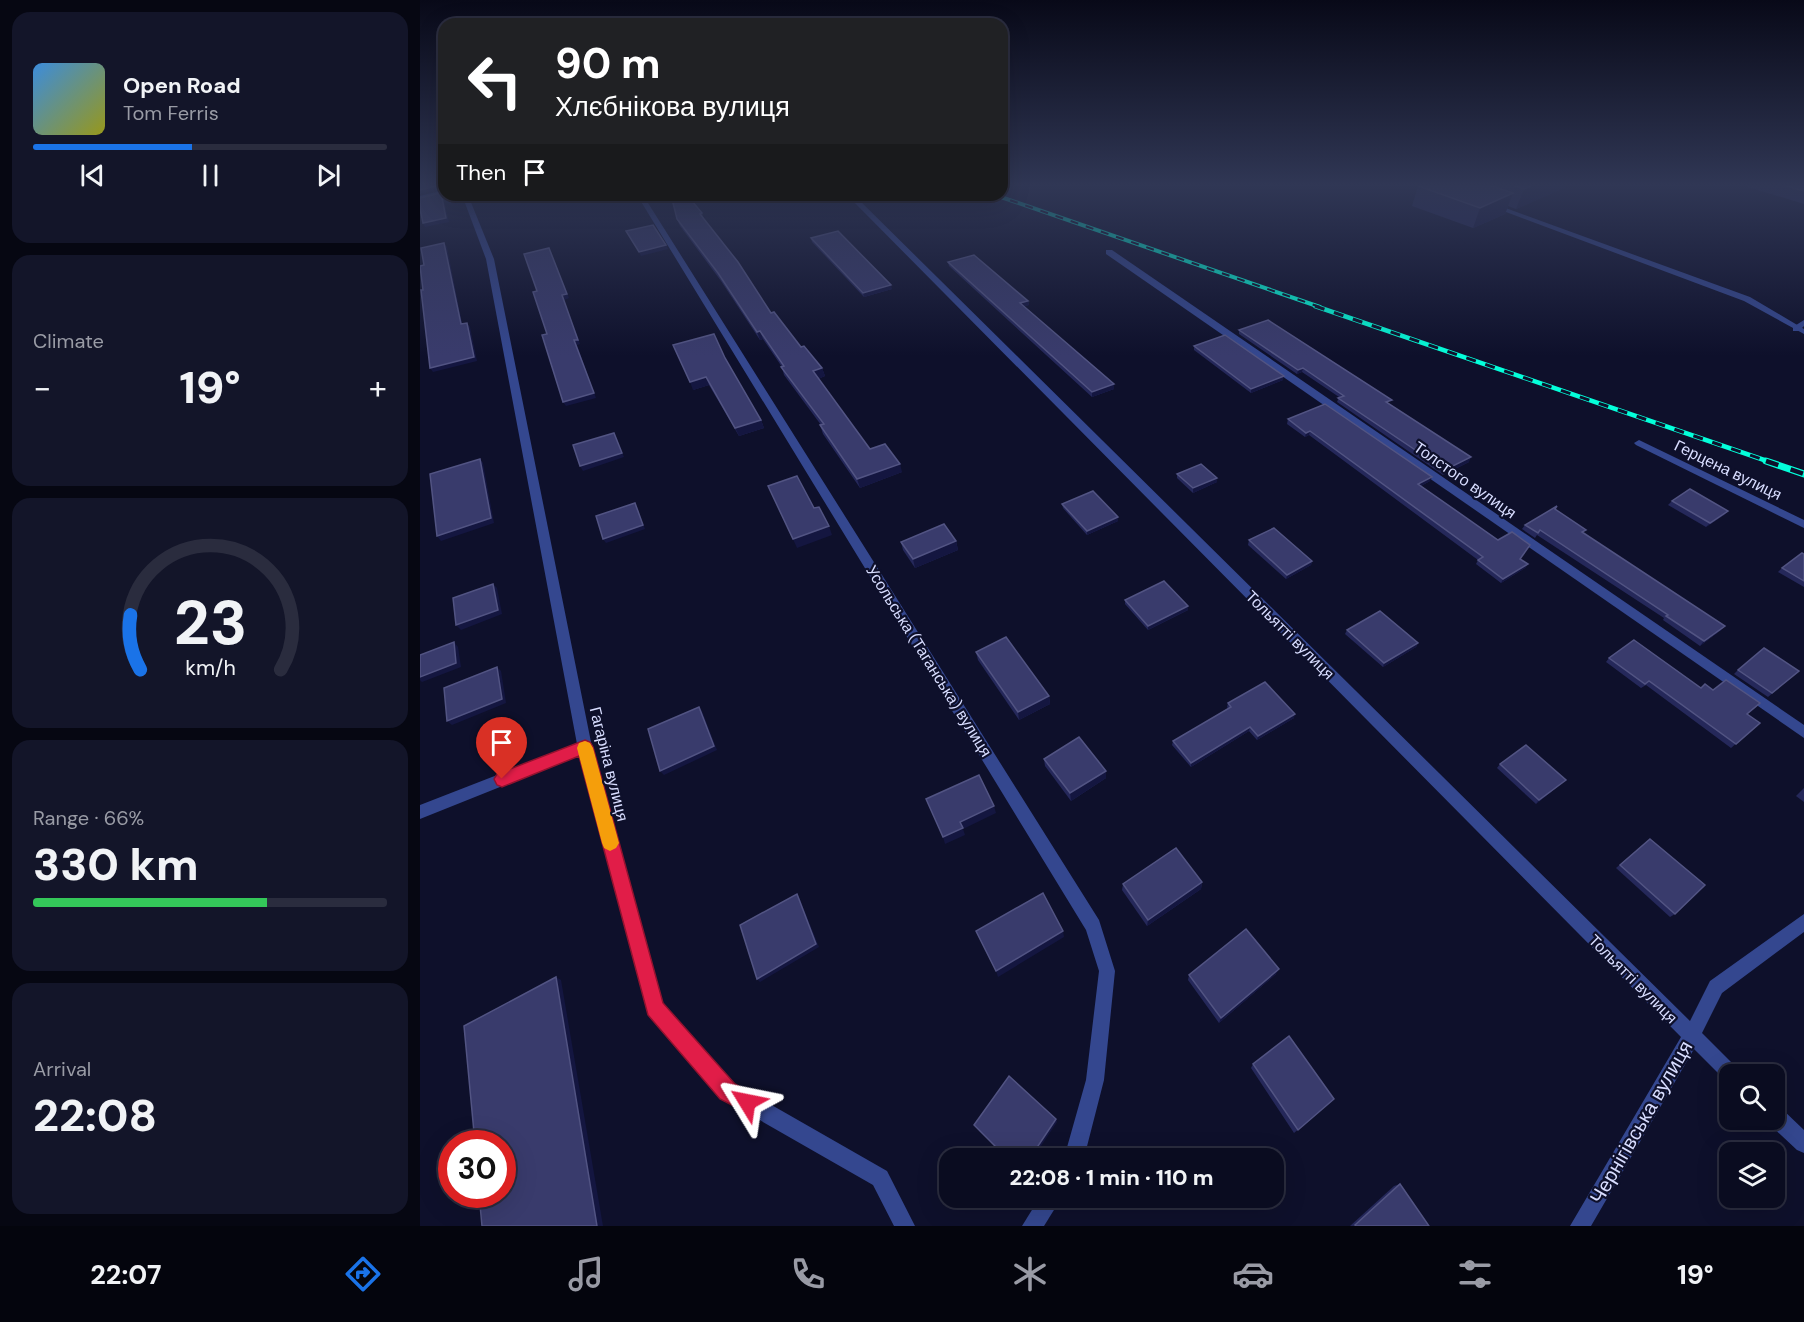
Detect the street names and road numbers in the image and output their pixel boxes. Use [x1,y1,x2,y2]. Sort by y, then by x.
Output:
street label: Герцена вулиця [1671,435,1785,505]
street label: Толстого вулиця [1409,437,1521,523]
street label: Усольська (Таганська) вулиця [861,561,997,761]
street label: Тольятті вулиця [1241,586,1339,684]
street label: Гагаріна вулиця [585,705,633,823]
street label: Тольятті вулиця [1584,930,1682,1028]
street label: Чернігівська вулиця [1584,1036,1698,1208]

